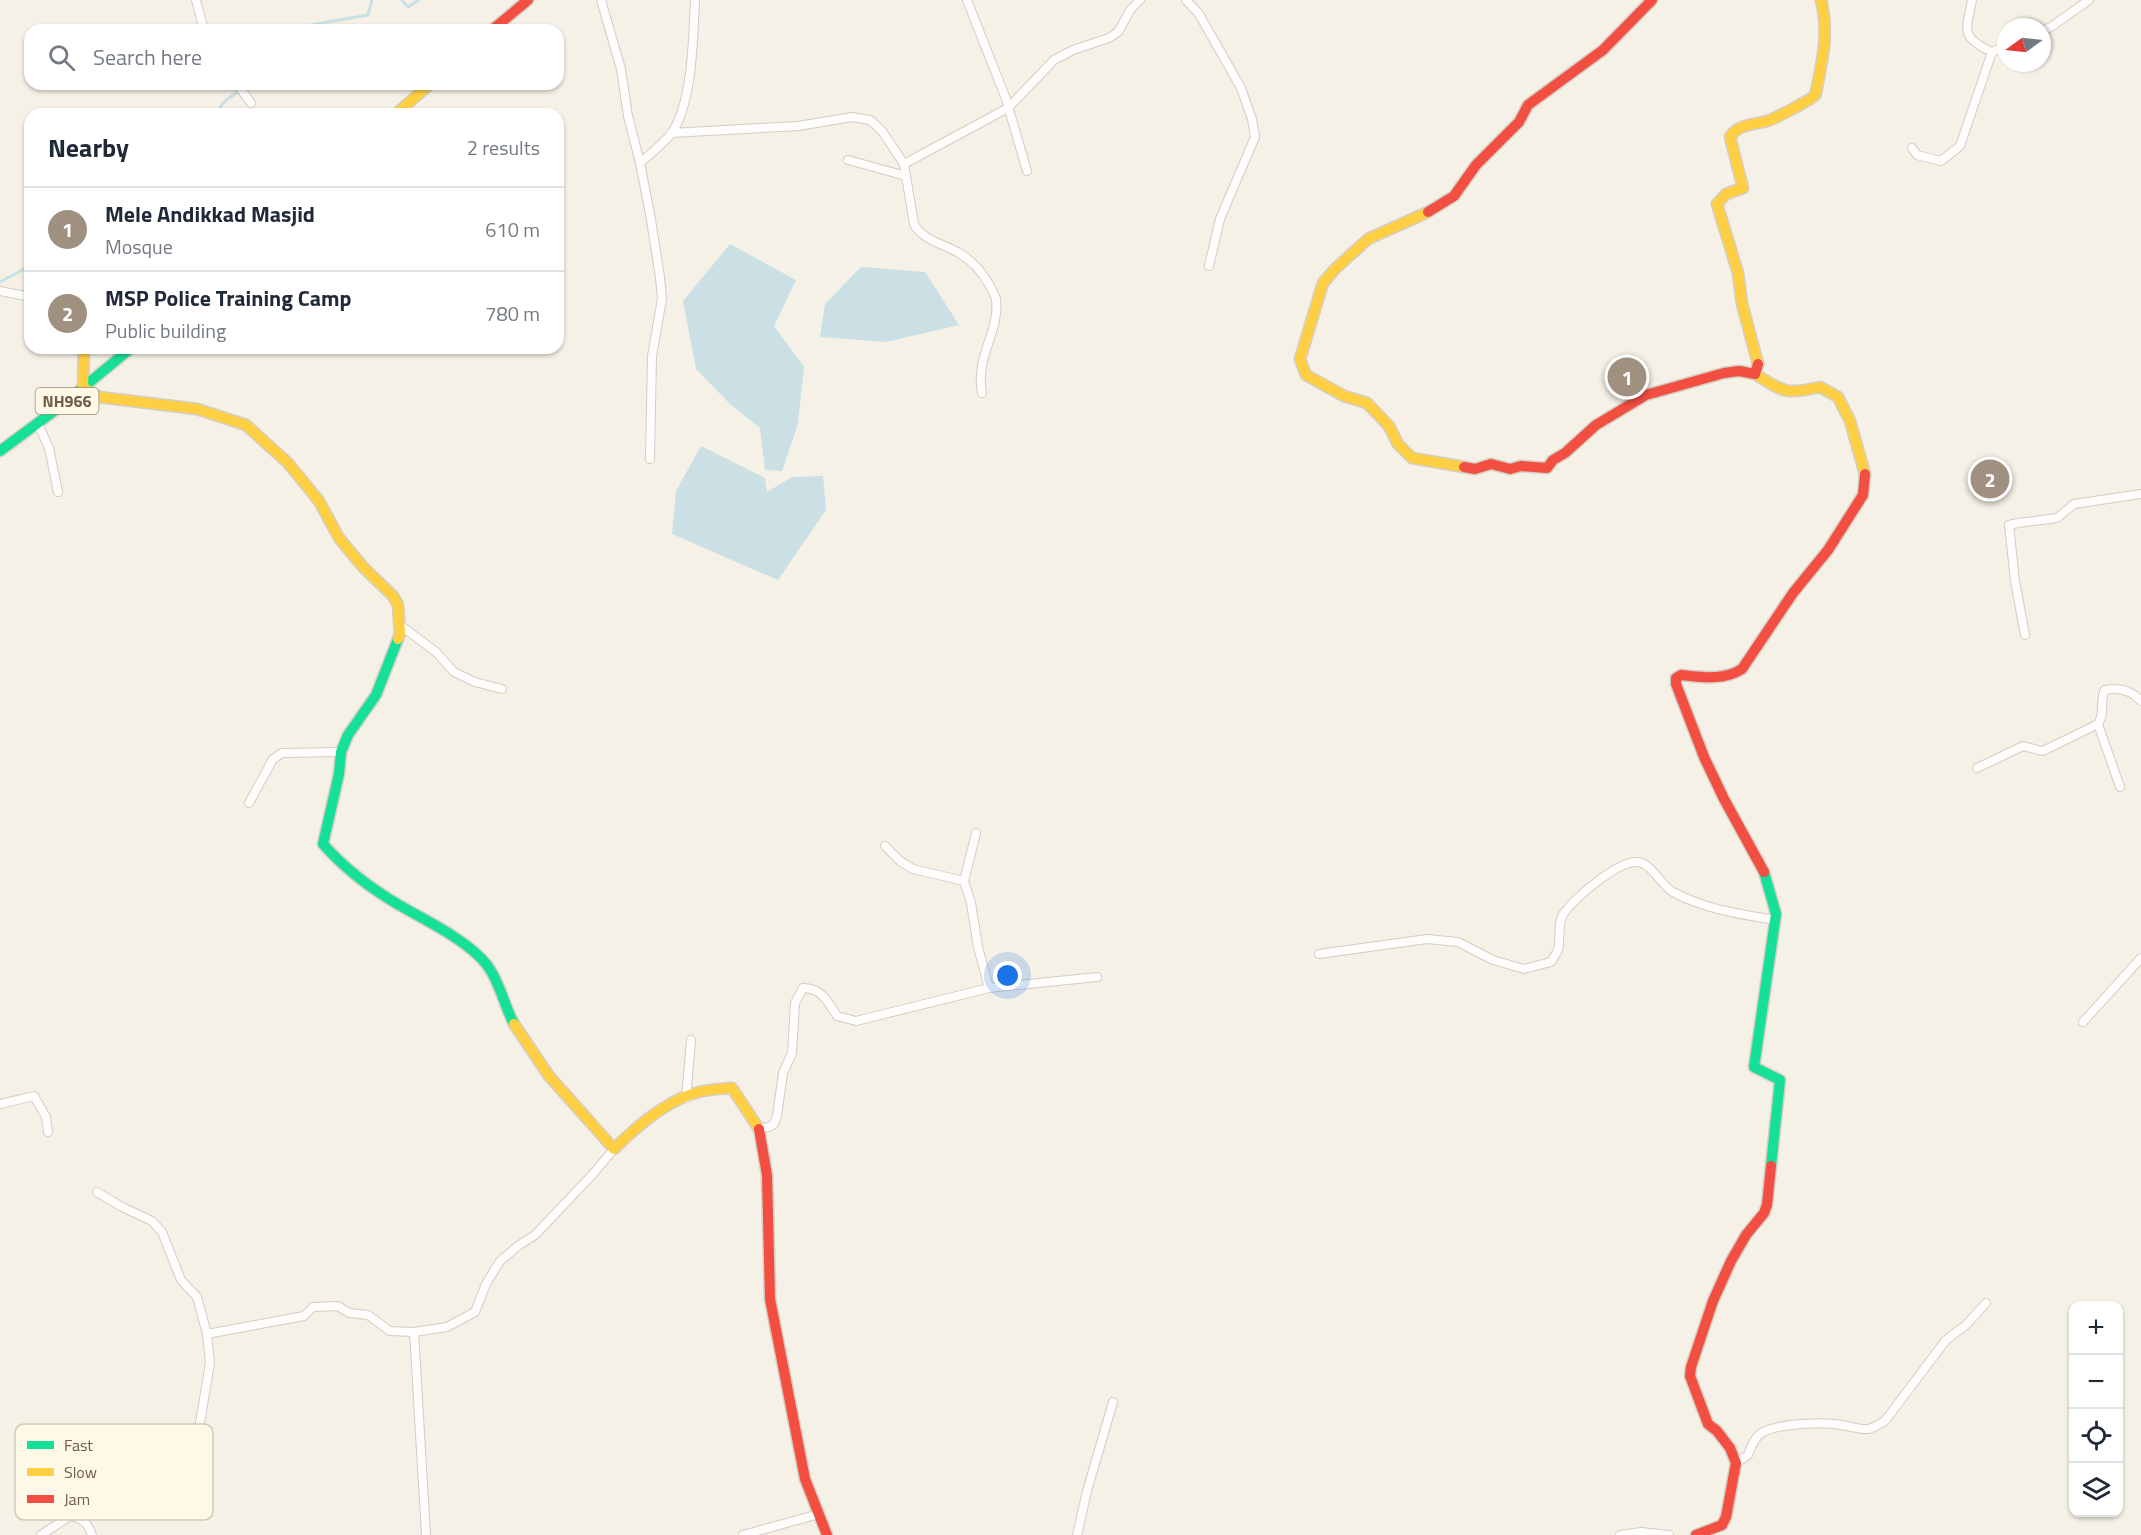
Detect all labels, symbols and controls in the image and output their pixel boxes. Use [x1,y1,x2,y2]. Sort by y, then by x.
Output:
north arrow [1997,18,2051,72]
search box [24,24,564,90]
text: Search here [93,40,202,74]
icon: search [45,41,78,74]
text: Nearby [48,128,129,167]
text: 2 results [467,132,540,163]
text: Mele Andikkad Masjid [105,197,315,231]
text: 1 [62,214,73,245]
text: 610 m [485,214,540,245]
text: Mosque [105,231,173,262]
text: MSP Police Training Camp [105,281,351,315]
text: 2 [62,298,73,329]
text: 780 m [485,298,540,329]
text: Public building [105,315,226,346]
pin: 1 [1608,354,1646,400]
road number: NH966 [36,388,98,414]
pin: 2 [1970,456,2010,502]
your location [993,961,1022,990]
map controls [2069,1301,2123,1517]
button: + [2069,1301,2123,1355]
button: − [2069,1355,2123,1409]
button: locate [2069,1409,2123,1463]
legend [15,1424,213,1520]
text: Fast [64,1433,93,1457]
text: Slow [64,1460,97,1484]
button: layers [2069,1463,2123,1517]
text: Jam [64,1487,90,1511]

